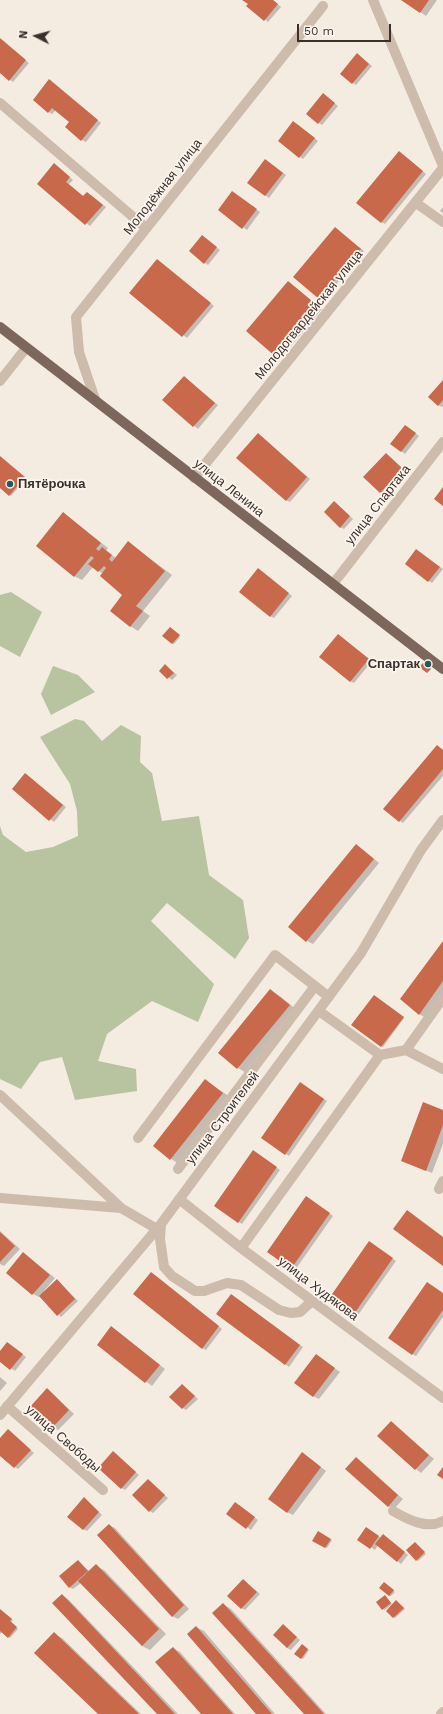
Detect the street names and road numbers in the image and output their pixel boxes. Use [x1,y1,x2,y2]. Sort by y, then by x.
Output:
street label: Молодёжная улица [121,136,205,238]
street label: Молодогвардейская улица [252,247,366,383]
street label: улица Ленина [191,456,267,520]
street label: улица Спартака [342,462,414,548]
street label: улица Строителей [183,1069,263,1167]
street label: улица Худякова [275,1254,361,1324]
street label: улица Свободы [22,1402,104,1476]

